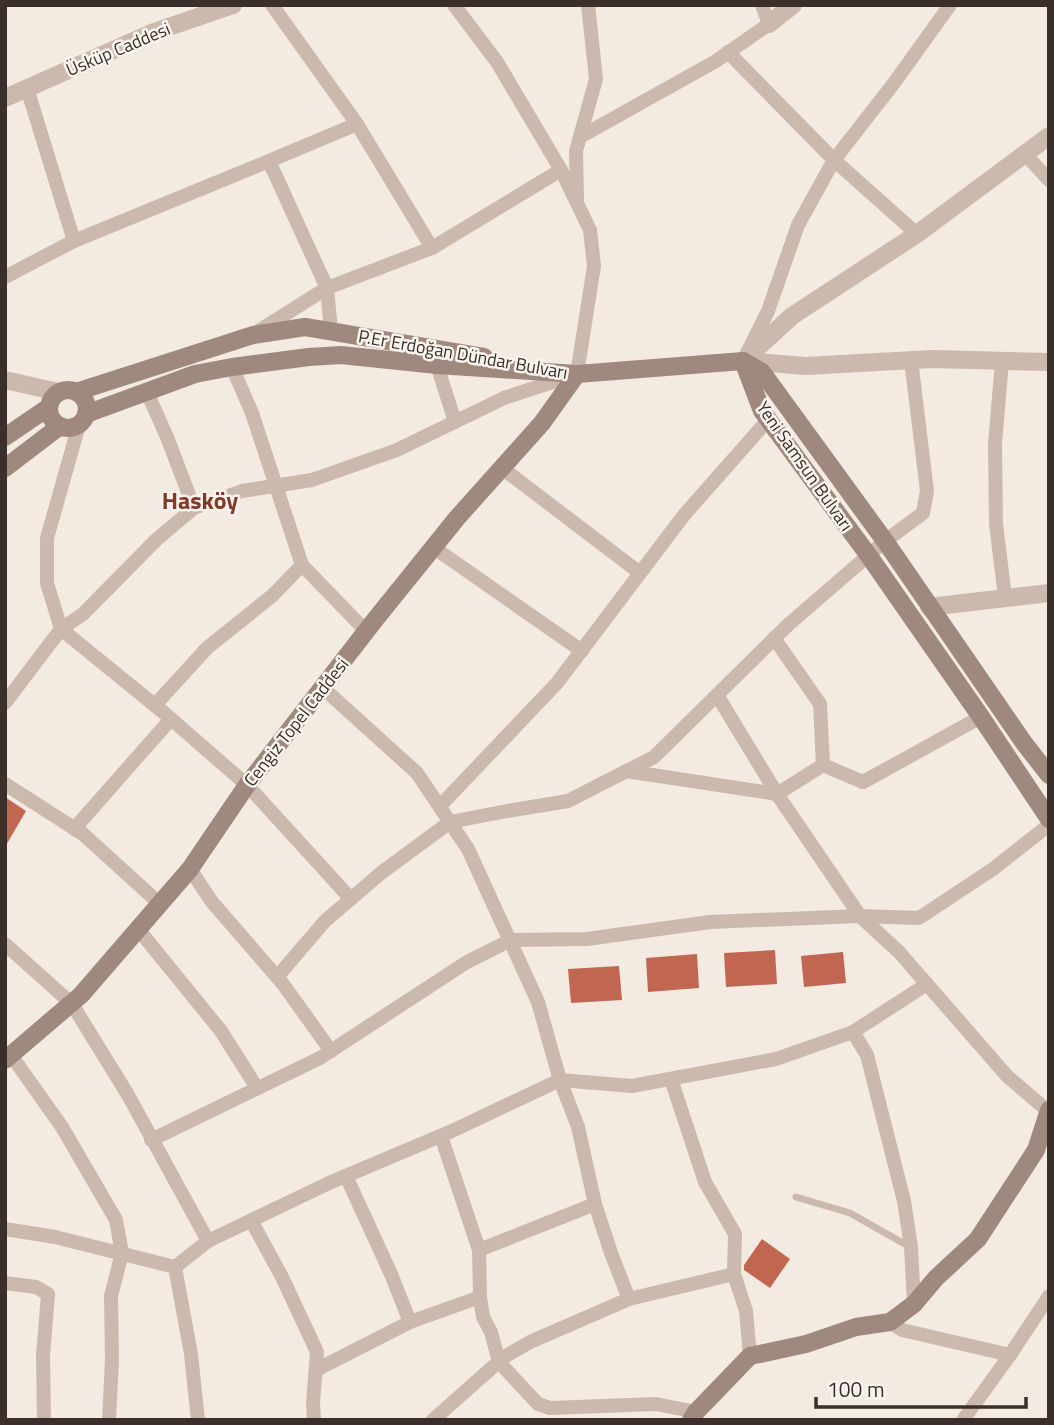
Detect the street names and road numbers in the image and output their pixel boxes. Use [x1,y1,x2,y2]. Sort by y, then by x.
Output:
street label: Üsküp Caddesi [62,15,174,83]
street label: P.Er Erdoğan Dündar Bulvarı [356,322,570,386]
street label: Yeni Samsun Bulvarı [750,396,860,536]
street label: Cengiz Topel Caddesi [237,652,355,792]

